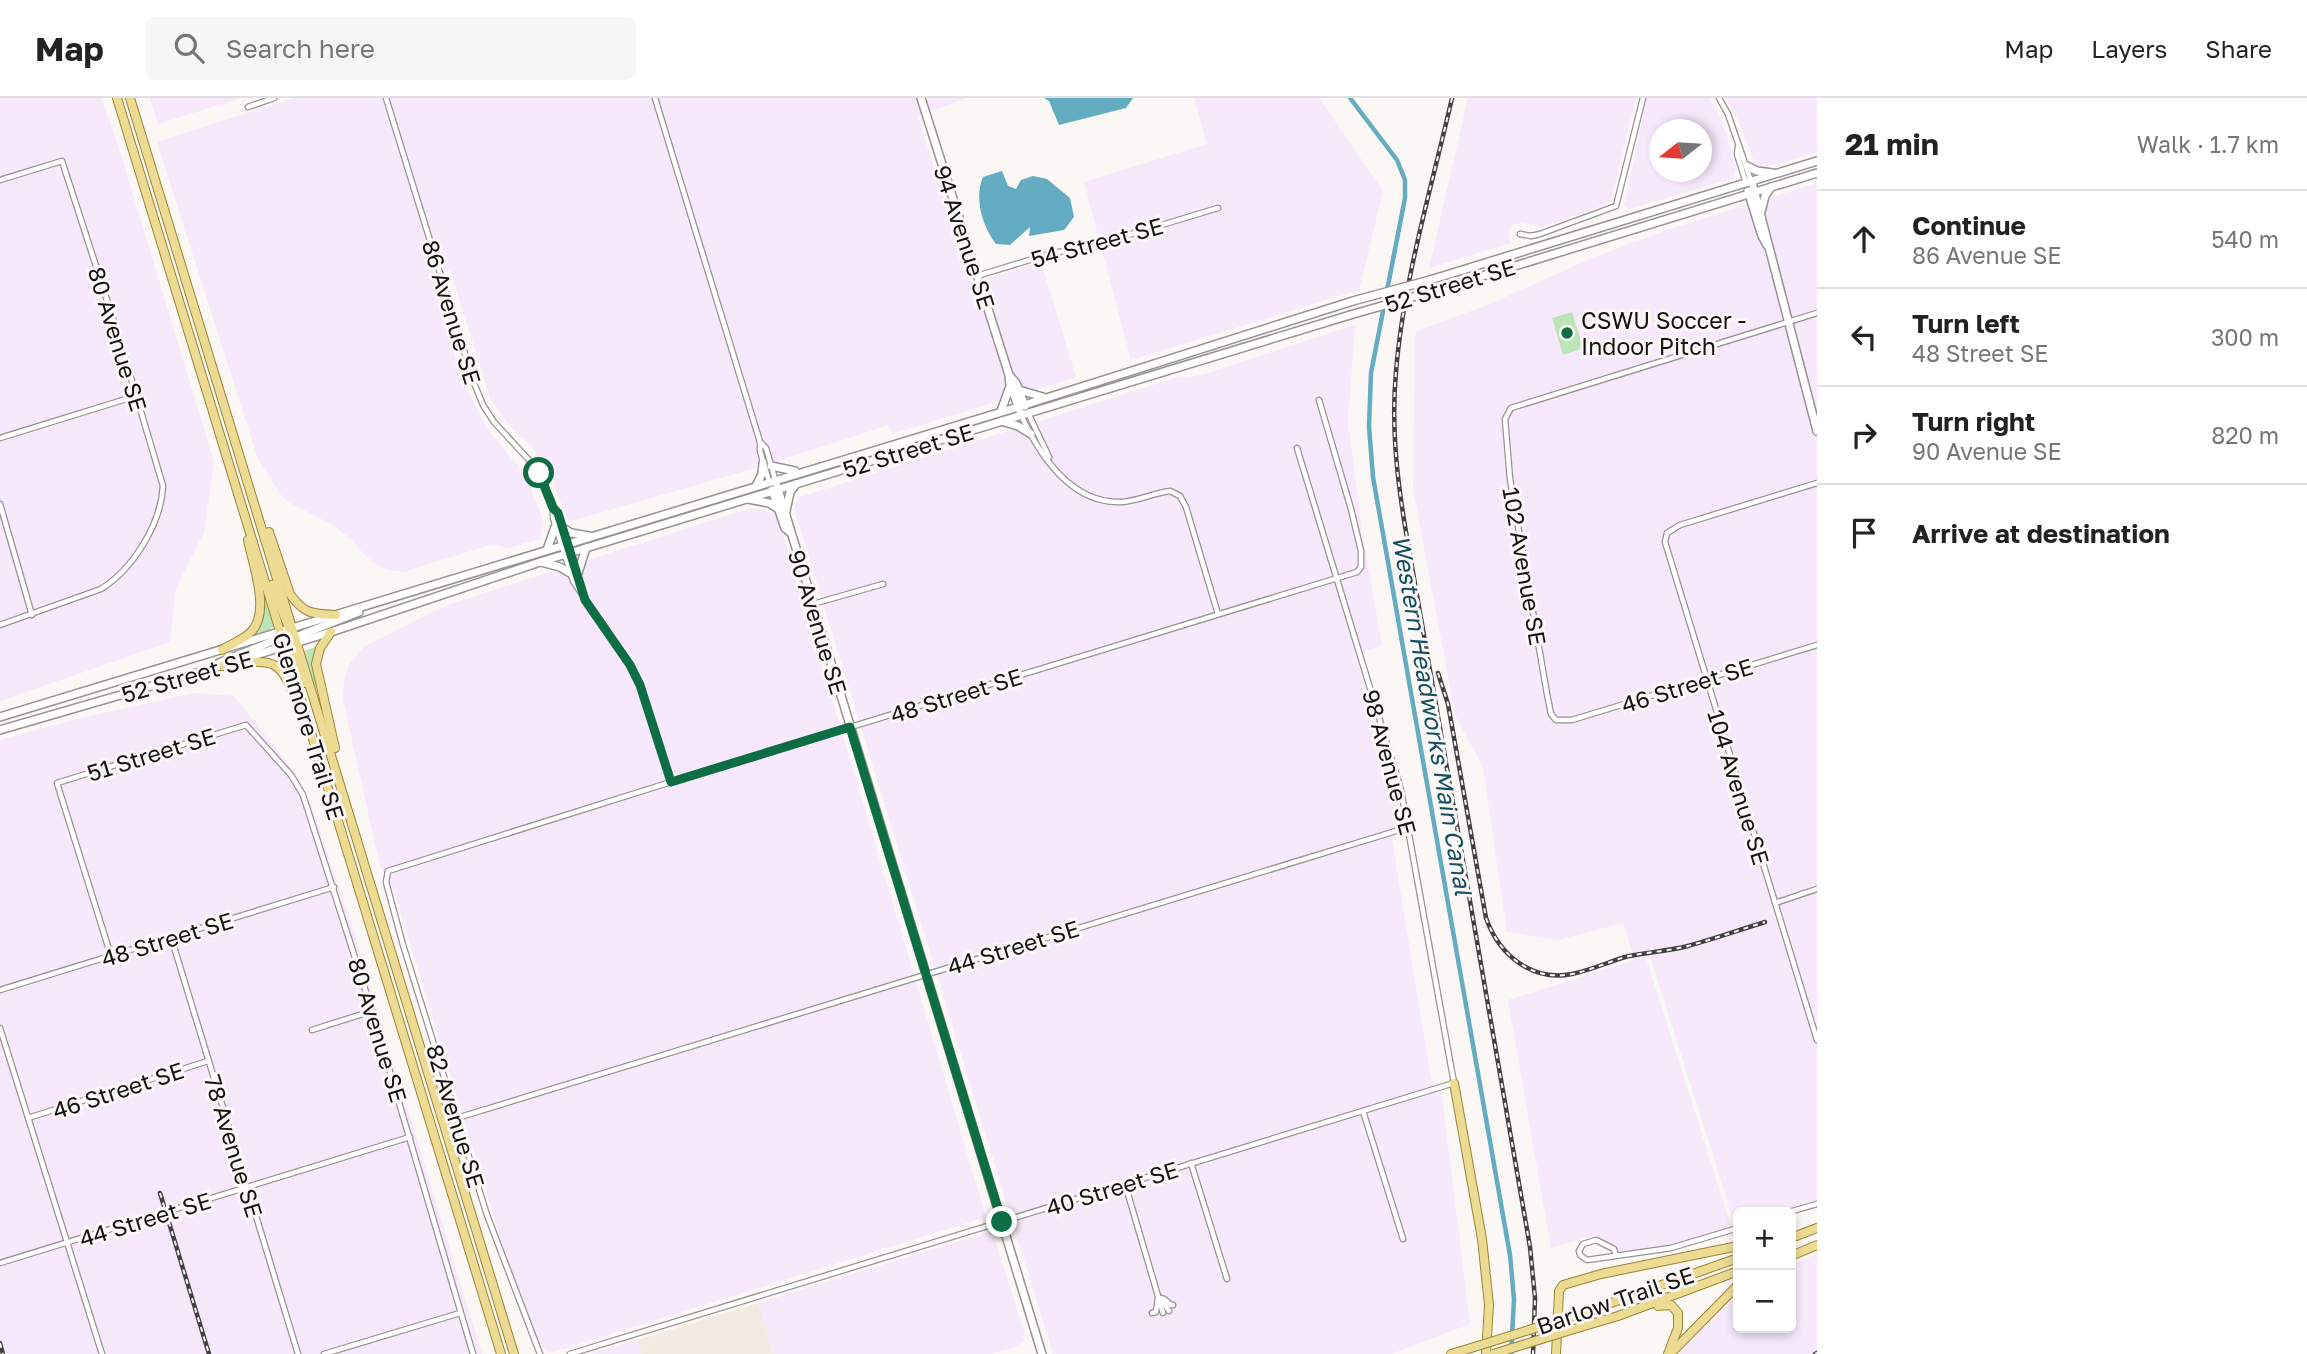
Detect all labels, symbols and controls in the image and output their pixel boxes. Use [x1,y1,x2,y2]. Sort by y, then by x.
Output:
search box [146,17,636,80]
text: Map [35,29,104,68]
icon: search [170,29,208,67]
text: Search here [226,33,375,64]
text: Map [2004,34,2053,63]
text: Layers [2091,34,2167,63]
text: Share [2205,34,2272,63]
north arrow [1649,119,1712,182]
text: 21 min [1845,126,1939,162]
text: Walk · 1.7 km [2137,130,2279,158]
street label: 94 Avenue SE [929,162,1001,312]
text: Continue [1912,210,2026,241]
street label: 54 Street SE [1028,211,1166,273]
icon: ahead [1845,220,1883,258]
text: 540 m [2211,225,2279,253]
street label: 86 Avenue SE [417,236,487,388]
text: 86 Avenue SE [1912,241,2061,269]
street label: 52 Street SE [1381,252,1519,318]
street label: 80 Avenue SE [83,263,153,415]
place label: CSWU Soccer - Indoor Pitch [1581,306,1746,360]
text: Turn left [1912,308,2020,339]
icon: left [1845,318,1883,356]
text: 300 m [2211,323,2279,351]
marker: CSWU Soccer - Indoor Pitch [1559,325,1575,341]
text: 48 Street SE [1912,339,2048,367]
text: Turn right [1912,406,2035,437]
icon: right [1845,416,1883,454]
street label: 52 Street SE [839,417,977,483]
text: 820 m [2211,421,2279,449]
text: 90 Avenue SE [1912,437,2062,465]
route start [523,457,554,488]
street label: 102 Avenue SE [1497,485,1553,647]
icon: arrive [1845,514,1883,552]
text: Arrive at destination [1912,518,2170,549]
water label: Western Headworks Main Canal [1387,533,1479,899]
street label: 90 Avenue SE [783,546,853,698]
street label: Glenmore Trail SE [267,629,351,823]
street label: 52 Street SE [118,644,256,708]
street label: 46 Street SE [1618,652,1756,718]
street label: 48 Street SE [887,662,1025,728]
street label: 98 Avenue SE [1357,686,1423,838]
street label: 104 Avenue SE [1702,706,1776,868]
street label: 51 Street SE [83,721,219,787]
street label: 48 Street SE [98,906,236,972]
street label: 44 Street SE [944,914,1082,980]
street label: 80 Avenue SE [343,954,413,1106]
street label: 82 Avenue SE [421,1041,491,1191]
street label: 46 Street SE [49,1056,187,1124]
street label: 78 Avenue SE [199,1071,269,1221]
street label: 40 Street SE [1043,1155,1181,1221]
street label: 44 Street SE [76,1186,214,1252]
route end [986,1206,1017,1237]
map controls [1733,1207,1796,1333]
button: + [1733,1207,1796,1270]
street label: Barlow Trail SE [1533,1260,1697,1340]
button: − [1733,1270,1796,1333]

